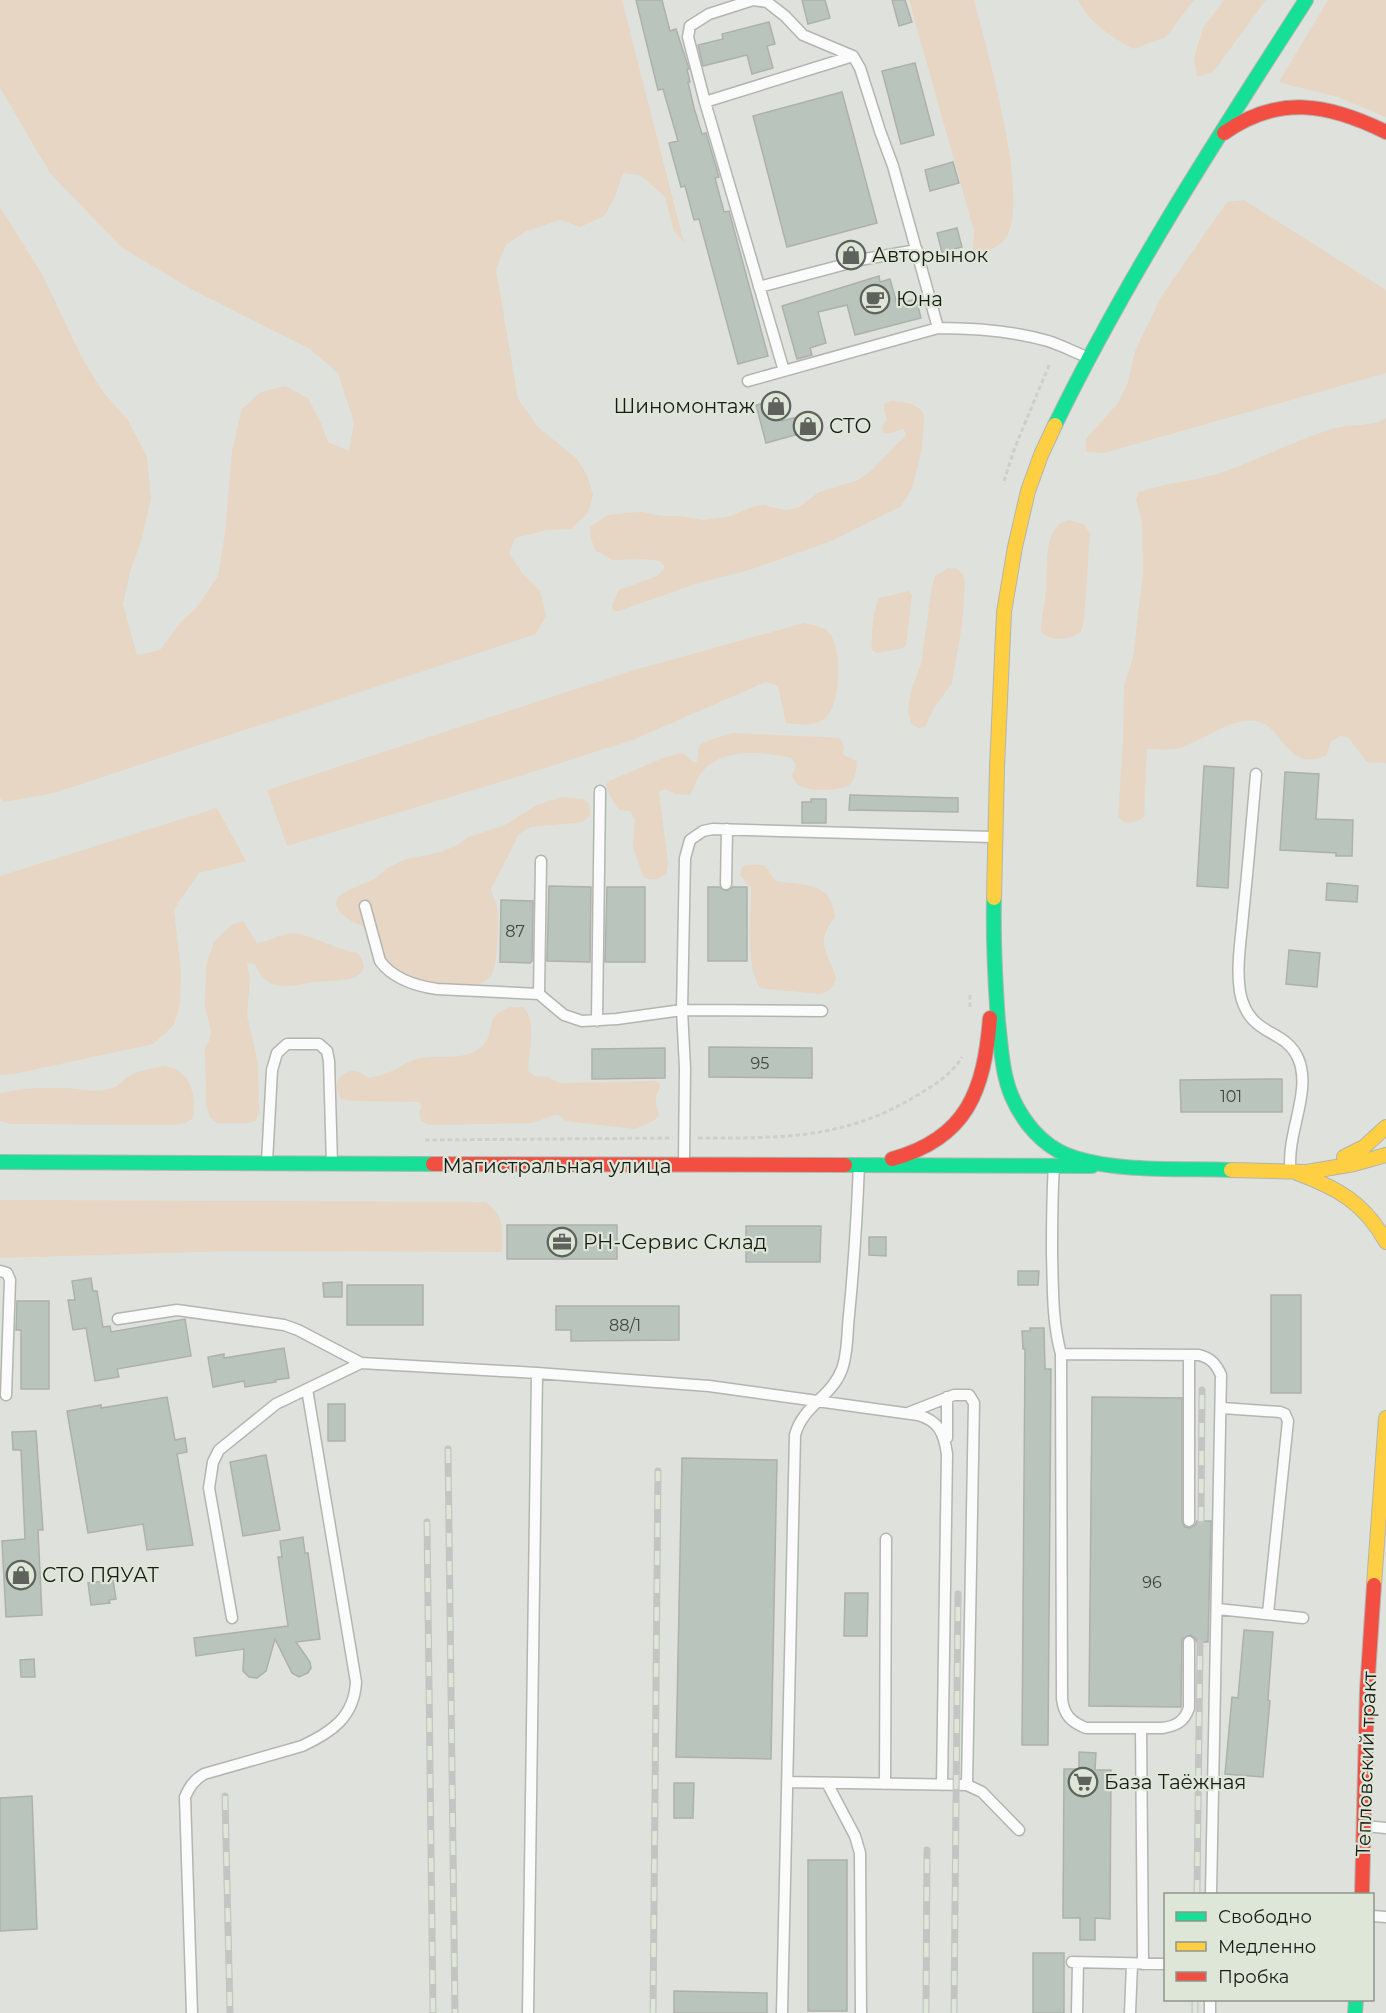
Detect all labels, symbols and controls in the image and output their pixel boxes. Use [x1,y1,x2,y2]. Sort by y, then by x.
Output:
shop icon: Авторынок [835,239,867,271]
place label: Авторынок [872,243,988,267]
cafe icon: Юна [859,283,891,315]
place label: Юна [896,287,943,311]
shop icon: Шиномонтаж [760,390,792,422]
place label: Шиномонтаж [613,394,755,418]
shop icon: СТО [792,410,824,442]
place label: СТО [829,414,872,438]
house number: 87 [505,922,525,941]
house number: 95 [751,1054,769,1073]
house number: 101 [1220,1087,1242,1106]
street label: Магистральная улица [443,1154,671,1178]
office icon: РН-Сервис Cклад [546,1226,578,1258]
place label: РН-Сервис Cклад [583,1230,767,1254]
house number: 88/1 [609,1316,641,1335]
shop icon: СТО ПЯУАТ [5,1559,37,1591]
place label: СТО ПЯУАТ [42,1563,159,1587]
house number: 96 [1142,1573,1162,1592]
street label: Тепловский тракт [1351,1670,1381,1857]
supermarket icon: База Таёжная [1067,1766,1099,1798]
place label: База Таёжная [1104,1770,1246,1794]
legend [1164,1893,1374,2001]
text: Свободно [1218,1906,1312,1928]
text: Медленно [1218,1936,1316,1958]
text: Пробка [1218,1966,1289,1988]

